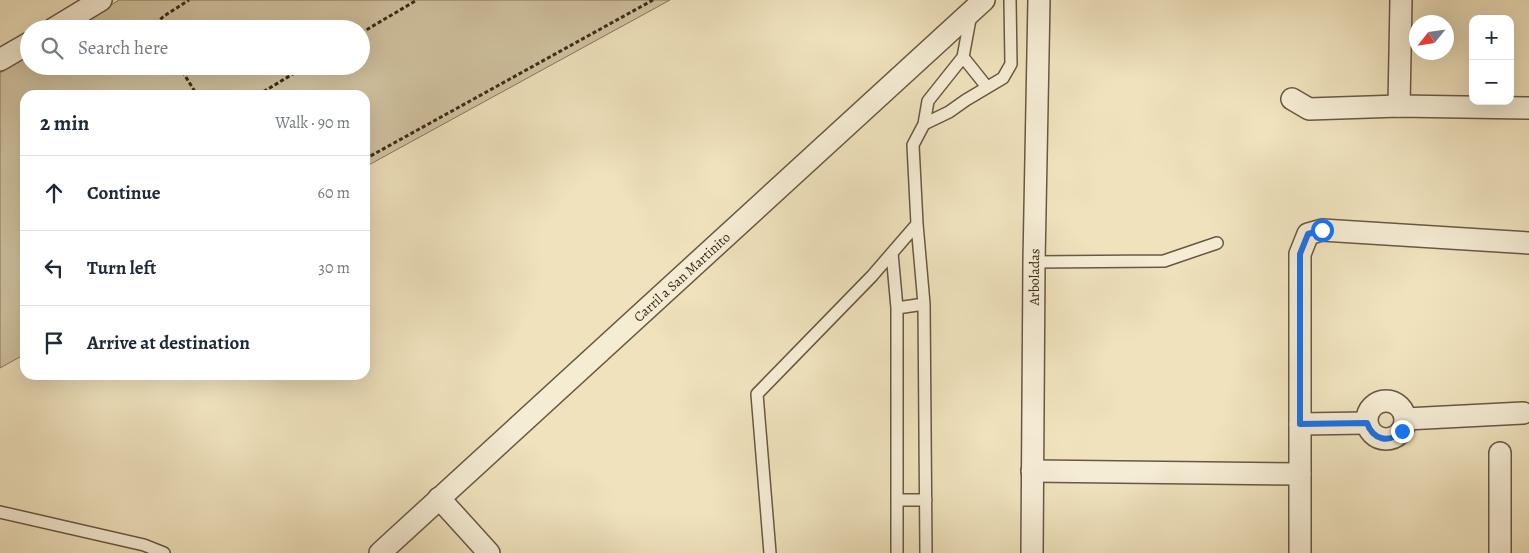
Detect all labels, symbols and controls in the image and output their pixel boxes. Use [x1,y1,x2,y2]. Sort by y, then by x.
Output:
north arrow [1409,15,1454,60]
map controls [1469,15,1514,105]
button: + [1469,15,1514,60]
search box [20,20,370,75]
icon: search [38,34,66,62]
text: Search here [78,35,168,61]
button: − [1469,60,1514,105]
text: 2 min [40,109,89,137]
text: Walk · 90 m [275,112,350,134]
icon: ahead [40,179,68,207]
text: Continue [87,180,161,206]
text: 60 m [318,182,350,204]
route start [1311,219,1334,242]
street label: Carril a San Martinito [629,228,735,326]
street label: Arboladas [1025,248,1044,307]
icon: left [40,254,68,282]
text: Turn left [87,255,156,281]
text: 30 m [318,257,350,279]
icon: arrive [40,329,68,357]
text: Arrive at destination [87,330,250,356]
route end [1391,420,1414,443]

